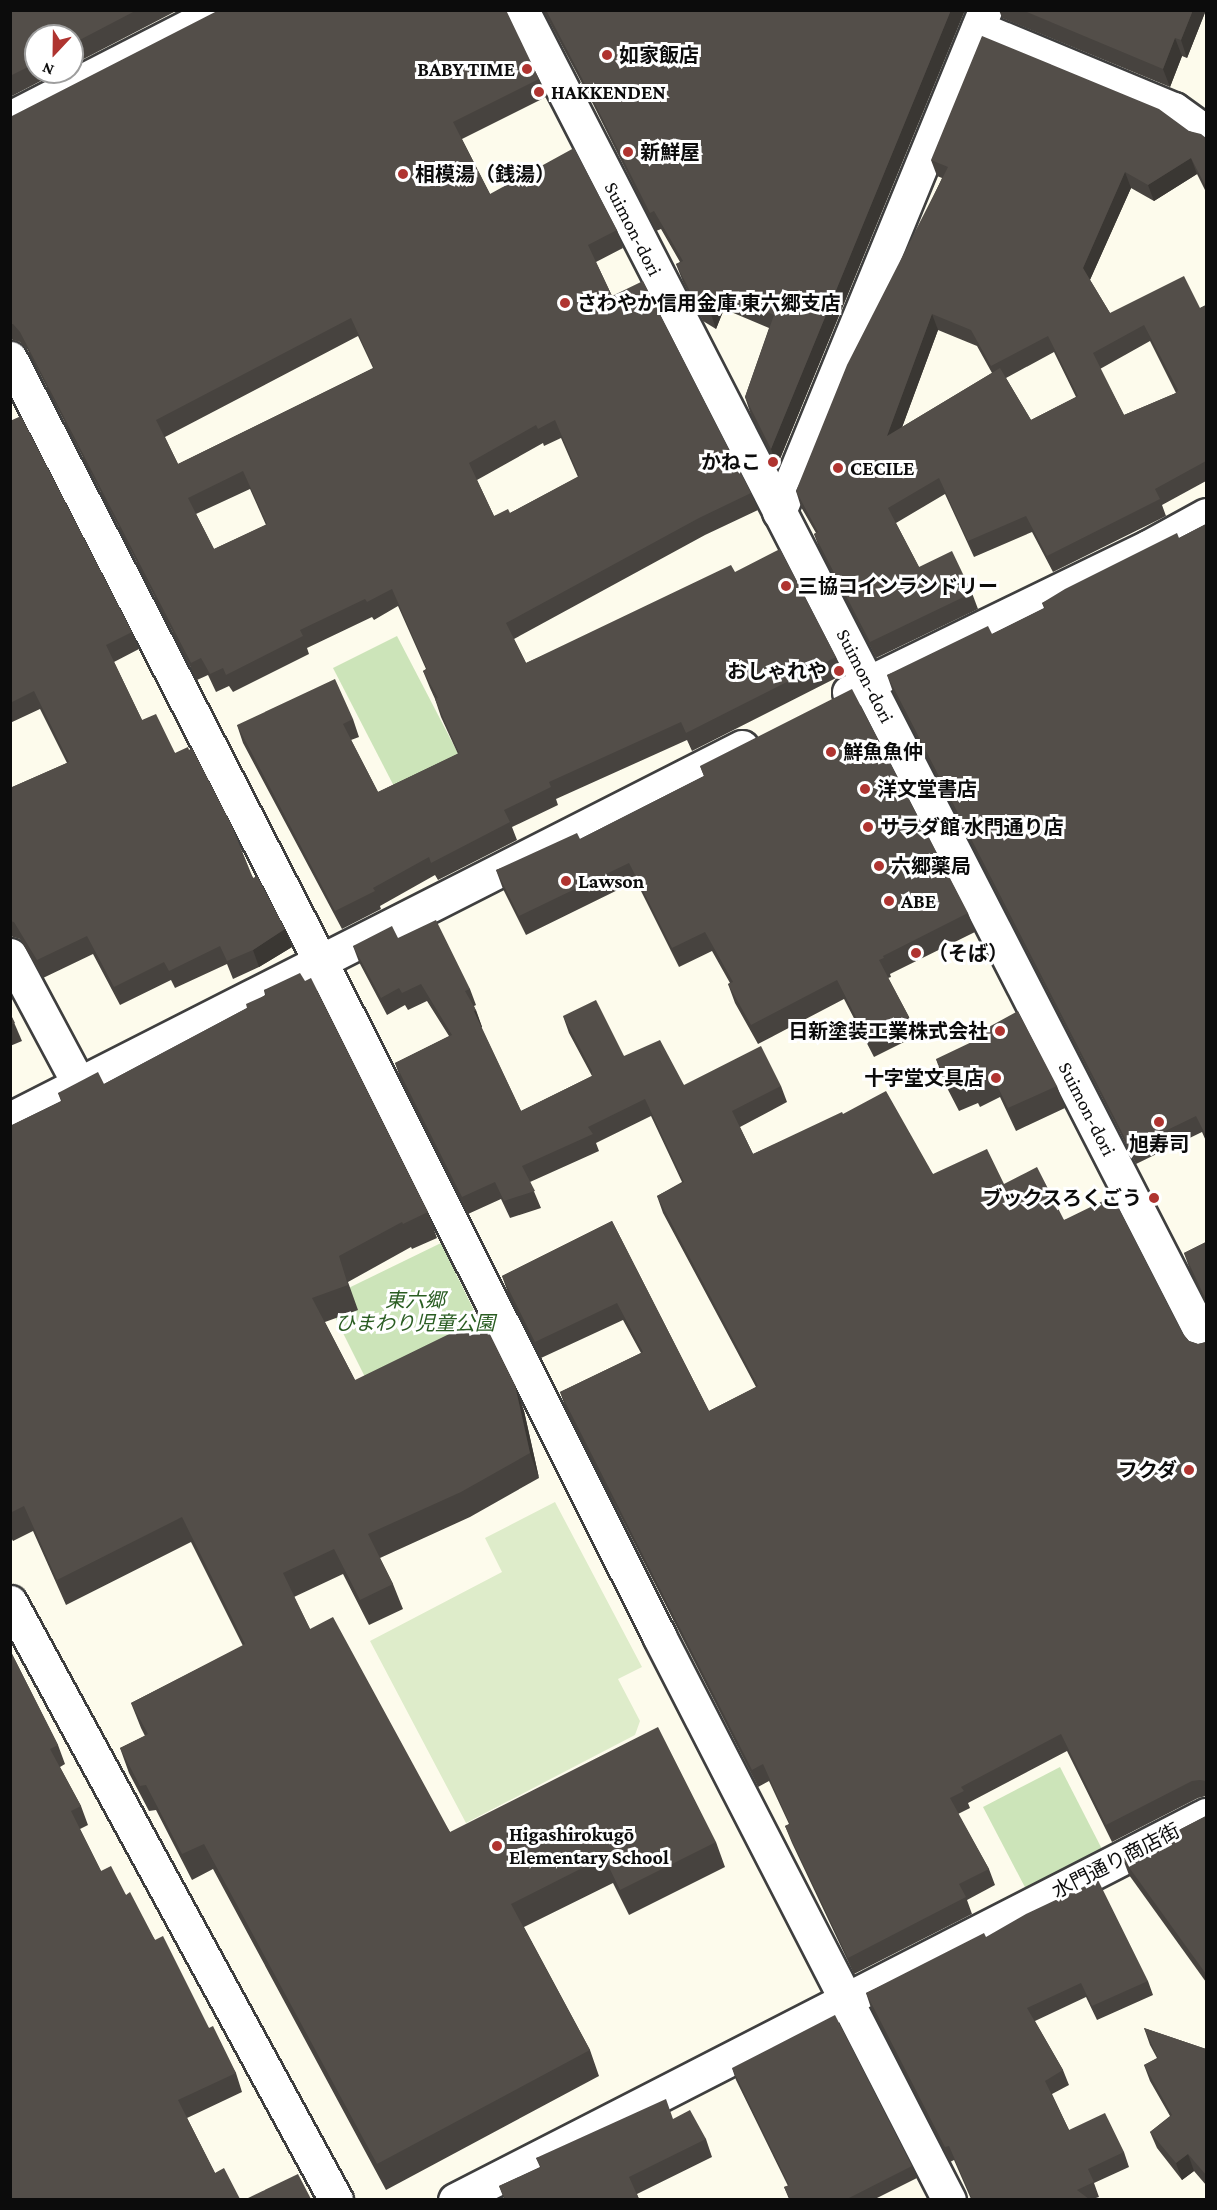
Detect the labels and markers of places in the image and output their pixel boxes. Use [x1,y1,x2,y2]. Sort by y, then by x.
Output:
place label: 如家飯店 [619,43,699,67]
marker: 如家飯店 [600,48,614,62]
place label: BABY TIME [417,57,515,81]
marker: BABY TIME [520,62,534,76]
place label: HAKKENDEN [551,80,666,104]
marker: HAKKENDEN [532,85,546,99]
place label: 新鮮屋 [640,140,700,164]
marker: 新鮮屋 [621,145,635,159]
place label: 相模湯（銭湯） [415,162,555,186]
marker: 相模湯（銭湯） [396,167,410,181]
place label: さわやか信用金庫 東六郷支店 [577,291,841,315]
marker: さわやか信用金庫 東六郷支店 [558,296,572,310]
place label: かねこ [701,450,761,474]
marker: かねこ [766,455,780,469]
place label: CECILE [850,456,914,480]
marker: CECILE [831,461,845,475]
place label: 三協コインランドリー [798,574,998,598]
marker: 三協コインランドリー [779,579,793,593]
place label: おしゃれや [727,659,827,683]
marker: おしゃれや [832,664,846,678]
place label: 鮮魚魚仲 [843,740,923,764]
marker: 鮮魚魚仲 [824,745,838,759]
place label: 洋文堂書店 [877,777,977,801]
marker: 洋文堂書店 [858,782,872,796]
place label: サラダ館 水門通り店 [880,815,1064,839]
marker: サラダ館 水門通り店 [861,820,875,834]
place label: 六郷薬局 [891,854,971,878]
marker: 六郷薬局 [872,859,886,873]
place label: Lawson [578,869,644,893]
marker: Lawson [559,874,573,888]
place label: ABE [901,889,936,913]
marker: ABE [882,894,896,908]
place label: （そば） [928,941,1008,965]
marker: （そば） [909,946,923,960]
place label: 日新塗装工業株式会社 [788,1019,988,1043]
marker: 日新塗装工業株式会社 [993,1024,1007,1038]
place label: 十字堂文具店 [864,1066,984,1090]
marker: 十字堂文具店 [989,1071,1003,1085]
marker: 旭寿司 [1152,1115,1166,1129]
place label: 旭寿司 [1129,1132,1189,1156]
place label: ブックスろくごう [982,1186,1142,1210]
marker: ブックスろくごう [1147,1191,1161,1205]
place label: フクダ [1117,1458,1177,1482]
marker: フクダ [1182,1463,1196,1477]
place label: Higashirokugō Elementary School [509,1822,669,1869]
marker: Higashirokugō Elementary School [490,1839,504,1853]

